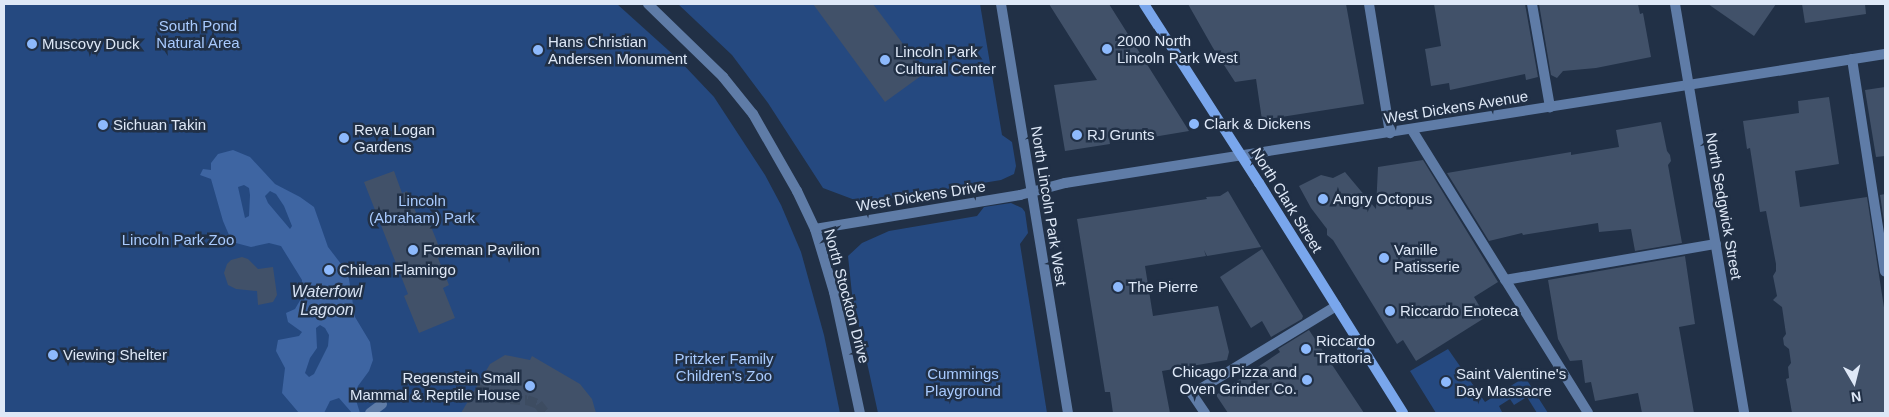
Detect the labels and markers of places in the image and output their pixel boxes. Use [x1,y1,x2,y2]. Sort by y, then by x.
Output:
place label: 2000 North Lincoln Park West [1117,31,1238,66]
place label: Hans Christian Andersen Monument [548,32,687,67]
place label: Muscovy Duck [42,35,140,53]
marker: Muscovy Duck [26,38,38,50]
place label: Lincoln Park Cultural Center [895,42,996,77]
marker: 2000 North Lincoln Park West [1101,43,1113,55]
marker: Hans Christian Andersen Monument [532,44,544,56]
marker: Lincoln Park Cultural Center [879,54,891,66]
place label: Clark & Dickens [1204,115,1311,133]
place label: Sichuan Takin [113,116,206,134]
marker: Clark & Dickens [1188,118,1200,130]
marker: Sichuan Takin [97,119,109,131]
place label: Reva Logan Gardens [354,120,435,155]
place label: RJ Grunts [1087,126,1155,144]
marker: RJ Grunts [1071,129,1083,141]
marker: Reva Logan Gardens [338,132,350,144]
place label: Angry Octopus [1333,190,1432,208]
marker: Angry Octopus [1317,193,1329,205]
place label: Vanille Patisserie [1394,240,1460,275]
place label: Foreman Pavilion [423,241,540,259]
marker: Foreman Pavilion [407,244,419,256]
marker: Vanille Patisserie [1378,252,1390,264]
place label: Chilean Flamingo [339,261,456,279]
marker: Chilean Flamingo [323,264,335,276]
place label: The Pierre [1128,278,1198,296]
marker: The Pierre [1112,281,1124,293]
place label: Riccardo Enoteca [1400,302,1518,320]
marker: Riccardo Enoteca [1384,305,1396,317]
place label: Riccardo Trattoria [1316,331,1375,366]
marker: Riccardo Trattoria [1300,343,1312,355]
place label: Viewing Shelter [63,346,167,364]
marker: Viewing Shelter [47,349,59,361]
place label: Chicago Pizza and Oven Grinder Co. [1172,362,1297,397]
place label: Saint Valentine's Day Massacre [1456,364,1566,399]
place label: Regenstein Small Mammal & Reptile House [350,368,520,403]
marker: Chicago Pizza and Oven Grinder Co. [1301,374,1313,386]
marker: Saint Valentine's Day Massacre [1440,376,1452,388]
marker: Regenstein Small Mammal & Reptile House [524,380,536,392]

